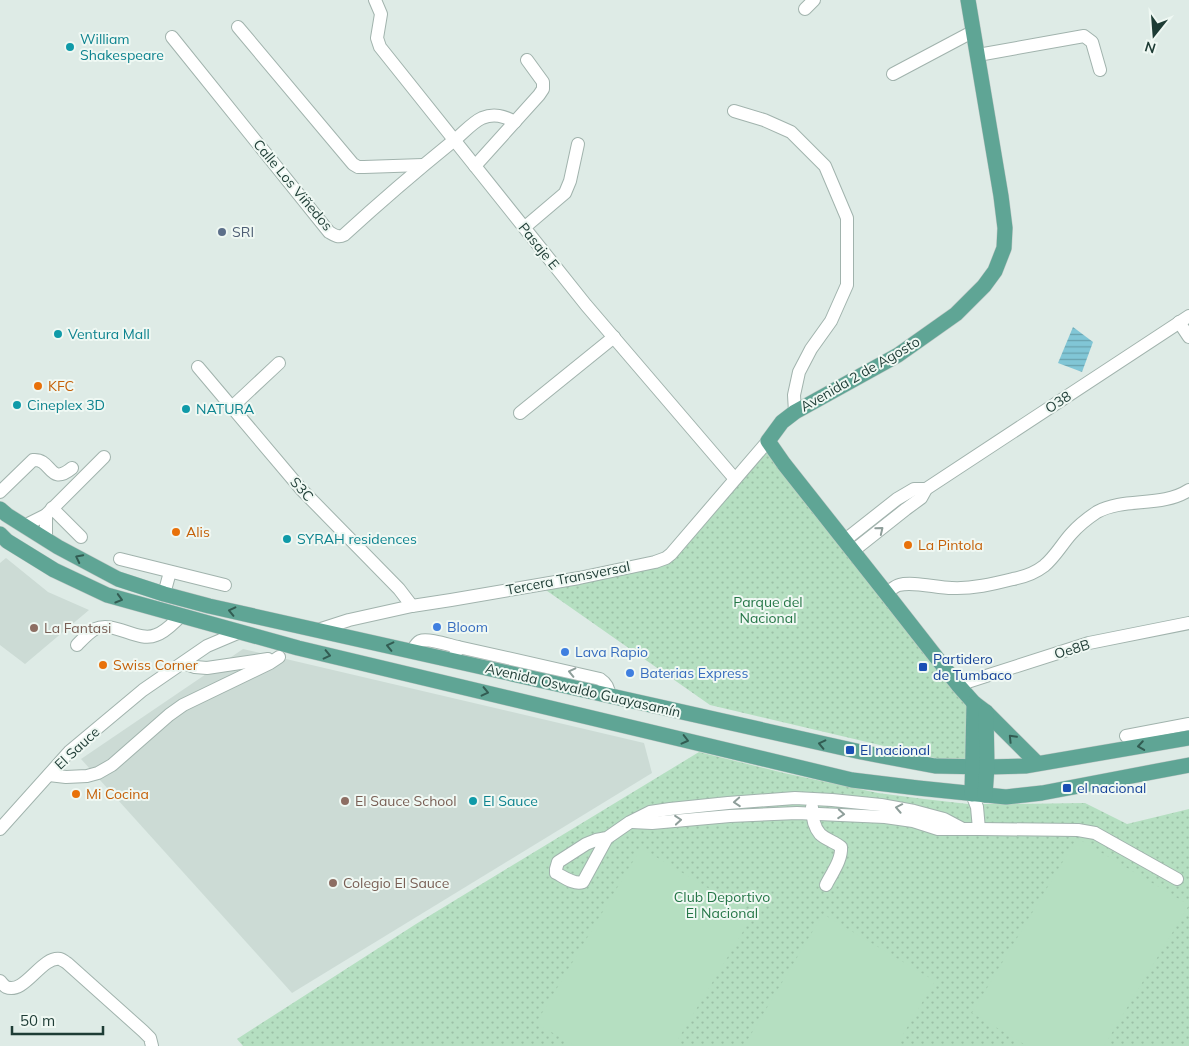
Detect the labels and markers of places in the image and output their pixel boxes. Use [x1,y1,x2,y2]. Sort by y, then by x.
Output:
place label: William Shakespeare [80,30,164,64]
marker: William Shakespeare [64,41,76,53]
place label: SRI [232,223,254,241]
marker: SRI [216,226,228,238]
place label: Ventura Mall [68,325,150,343]
marker: Ventura Mall [52,328,64,340]
place label: KFC [48,377,74,395]
marker: KFC [32,380,44,392]
place label: Cineplex 3D [27,396,105,414]
marker: Cineplex 3D [11,399,23,411]
place label: NATURA [196,400,255,418]
marker: NATURA [180,403,192,415]
place label: Alis [186,523,210,541]
marker: Alis [170,526,182,538]
place label: SYRAH residences [297,530,417,548]
marker: SYRAH residences [281,533,293,545]
place label: La Pintola [918,536,983,554]
marker: La Pintola [902,539,914,551]
place label: Bloom [447,618,488,636]
place label: La Fantasi [44,619,111,637]
marker: Bloom [431,621,443,633]
marker: La Fantasi [28,622,40,634]
place label: Lava Rapio [575,643,648,661]
marker: Lava Rapio [559,646,571,658]
place label: Partidero de Tumbaco [933,650,1012,684]
place label: Swiss Corner [113,656,199,674]
marker: Swiss Corner [97,659,109,671]
marker: Partidero de Tumbaco [917,661,929,673]
place label: Baterias Express [640,664,748,682]
marker: Baterias Express [624,667,636,679]
place label: El nacional [860,741,930,759]
marker: El nacional [844,744,856,756]
place label: el nacional [1077,779,1146,797]
marker: el nacional [1061,782,1073,794]
place label: Mi Cocina [86,785,149,803]
marker: Mi Cocina [70,788,82,800]
place label: El Sauce School [355,792,457,810]
place label: El Sauce [483,792,538,810]
marker: El Sauce School [339,795,351,807]
marker: El Sauce [467,795,479,807]
place label: Colegio El Sauce [343,874,449,892]
marker: Colegio El Sauce [327,877,339,889]

